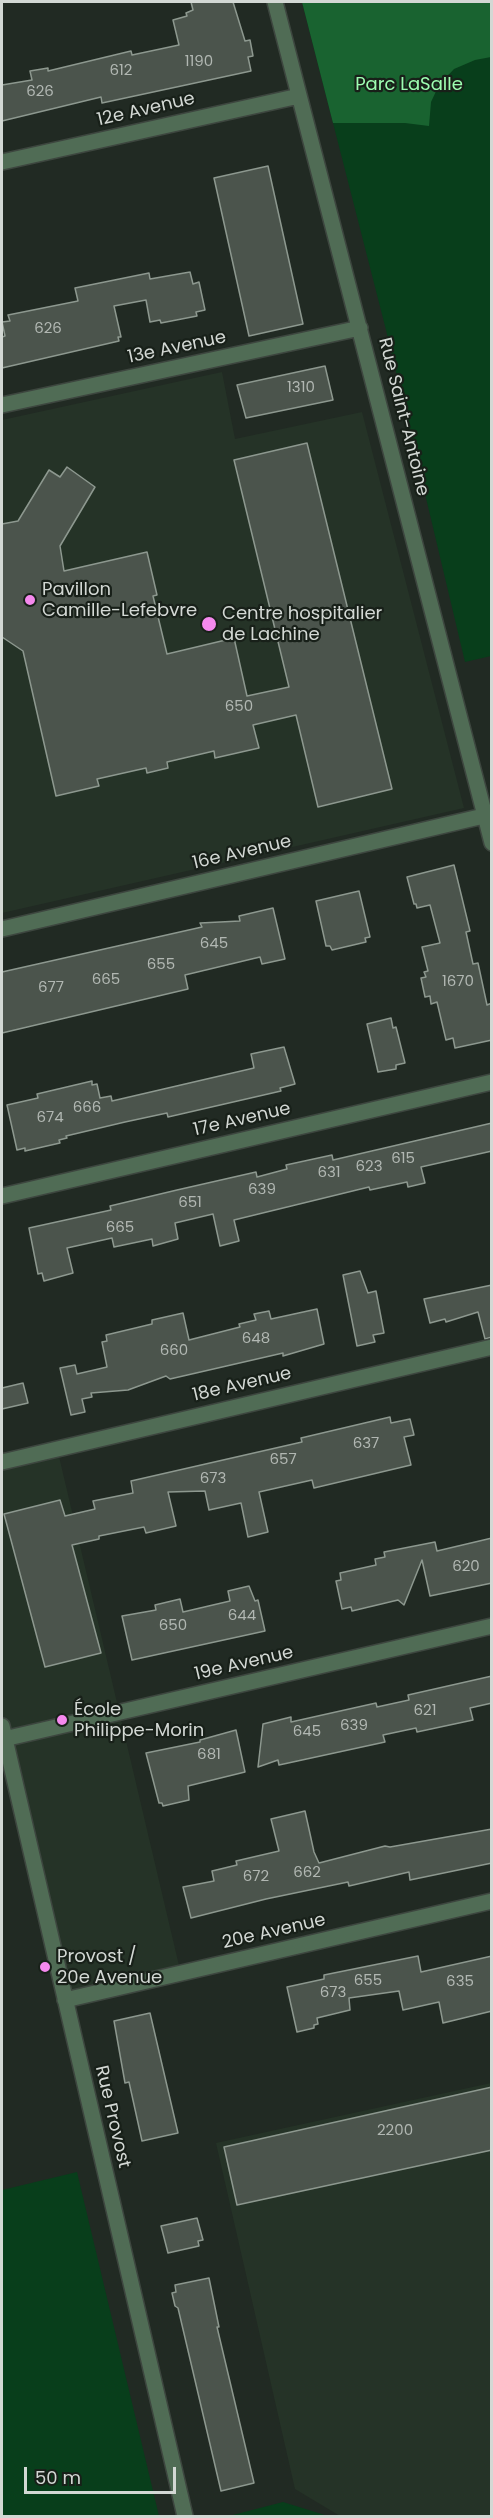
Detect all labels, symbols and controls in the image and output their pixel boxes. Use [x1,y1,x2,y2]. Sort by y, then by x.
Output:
house number: 1190 [185,53,213,71]
house number: 612 [110,62,132,80]
park label: Parc LaSalle [355,74,463,96]
house number: 626 [26,83,54,101]
street label: 12e Avenue [95,88,197,132]
house number: 626 [34,320,62,338]
street label: 13e Avenue [126,327,228,369]
street label: Rue Saint-Antoine [373,336,433,498]
house number: 1310 [287,379,315,397]
place label: Pavillon Camille-Lefebvre [42,579,197,622]
marker: Pavillon Camille-Lefebvre [23,593,37,607]
place label: Centre hospitalier de Lachine [222,603,382,646]
marker: Centre hospitalier de Lachine [200,615,218,633]
house number: 650 [225,698,253,716]
street label: 16e Avenue [190,831,294,875]
house number: 645 [200,935,228,953]
house number: 655 [147,956,175,974]
house number: 665 [92,971,120,989]
house number: 1670 [442,973,474,991]
house number: 677 [38,979,64,997]
street label: 17e Avenue [191,1098,293,1142]
house number: 666 [73,1099,101,1117]
house number: 674 [36,1109,64,1127]
house number: 615 [391,1150,415,1168]
house number: 623 [356,1158,382,1176]
house number: 631 [317,1164,341,1182]
house number: 639 [248,1181,276,1199]
house number: 651 [178,1194,202,1212]
house number: 665 [106,1219,134,1237]
house number: 648 [242,1330,270,1348]
house number: 660 [160,1342,188,1360]
street label: 18e Avenue [191,1363,293,1407]
house number: 637 [353,1435,379,1453]
house number: 657 [269,1451,297,1469]
house number: 673 [200,1470,226,1488]
house number: 620 [452,1558,480,1576]
house number: 644 [228,1607,256,1625]
house number: 650 [159,1617,187,1635]
street label: 19e Avenue [193,1642,295,1686]
place label: École Philippe-Morin [74,1699,204,1742]
house number: 621 [414,1702,436,1720]
marker: École Philippe-Morin [55,1713,69,1727]
house number: 639 [340,1717,368,1735]
house number: 645 [293,1723,321,1741]
house number: 681 [197,1746,221,1764]
house number: 662 [293,1864,321,1882]
house number: 672 [243,1868,269,1886]
street label: 20e Avenue [220,1910,328,1954]
place label: Provost / 20e Avenue [57,1946,162,1988]
marker: Provost / 20e Avenue [38,1960,52,1974]
house number: 655 [354,1972,382,1990]
house number: 635 [446,1973,474,1991]
house number: 673 [320,1984,346,2002]
street label: Rue Provost [90,2064,134,2170]
house number: 2200 [377,2122,413,2140]
scale bar [27,2455,178,2493]
text: 50 m [35,2465,81,2490]

